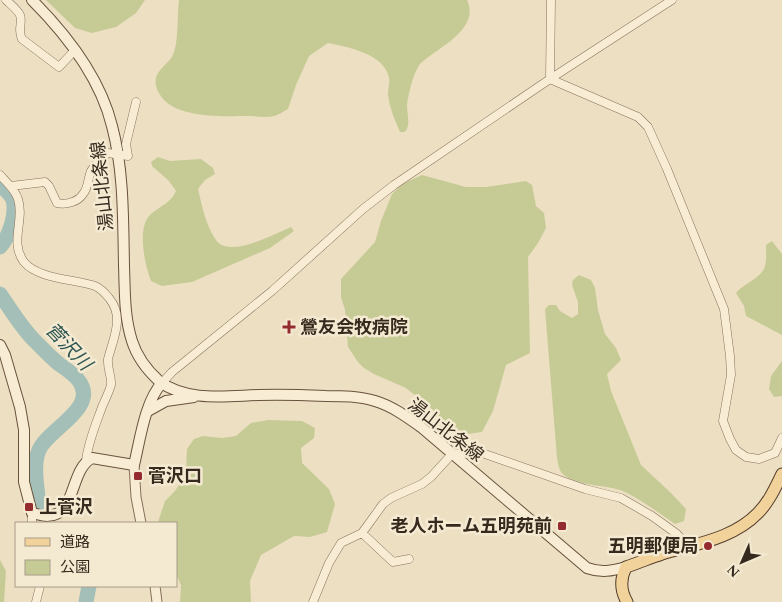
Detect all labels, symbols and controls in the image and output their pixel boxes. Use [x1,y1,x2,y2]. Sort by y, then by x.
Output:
street label: 湯山北条線 [84,140,121,232]
place label: 鶯友会牧病院 [300,314,408,341]
water label: 菅沢川 [38,316,100,379]
marker: 鶯友会牧病院 [282,320,296,334]
street label: 湯山北条線 [402,392,489,469]
place label: 菅沢口 [148,463,202,490]
marker: 菅沢口 [132,470,144,482]
place label: 上菅沢 [39,494,93,521]
marker: 上菅沢 [23,501,35,513]
place label: 老人ホーム五明苑前 [391,513,552,540]
marker: 老人ホーム五明苑前 [556,520,568,532]
legend [15,522,178,587]
text: 道路 [60,531,90,554]
place label: 五明郵便局 [608,533,698,560]
north arrow [717,537,767,587]
marker: 五明郵便局 [702,540,714,552]
text: 公園 [60,556,90,579]
text: N [722,559,745,582]

